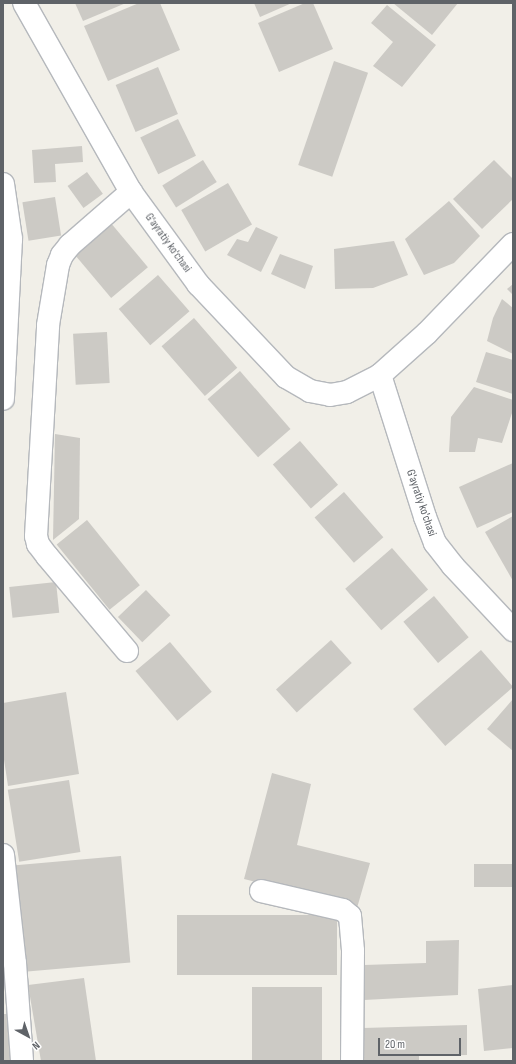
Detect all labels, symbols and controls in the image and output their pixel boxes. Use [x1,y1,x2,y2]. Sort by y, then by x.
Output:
street label: G'ayratiy ko'chasi [142,211,194,275]
street label: G'ayratiy ko'chasi [403,468,439,538]
north arrow [8,1016,48,1056]
scale bar [380,1030,463,1056]
text: 20 m [385,1037,405,1052]
text: N [30,1039,42,1052]

